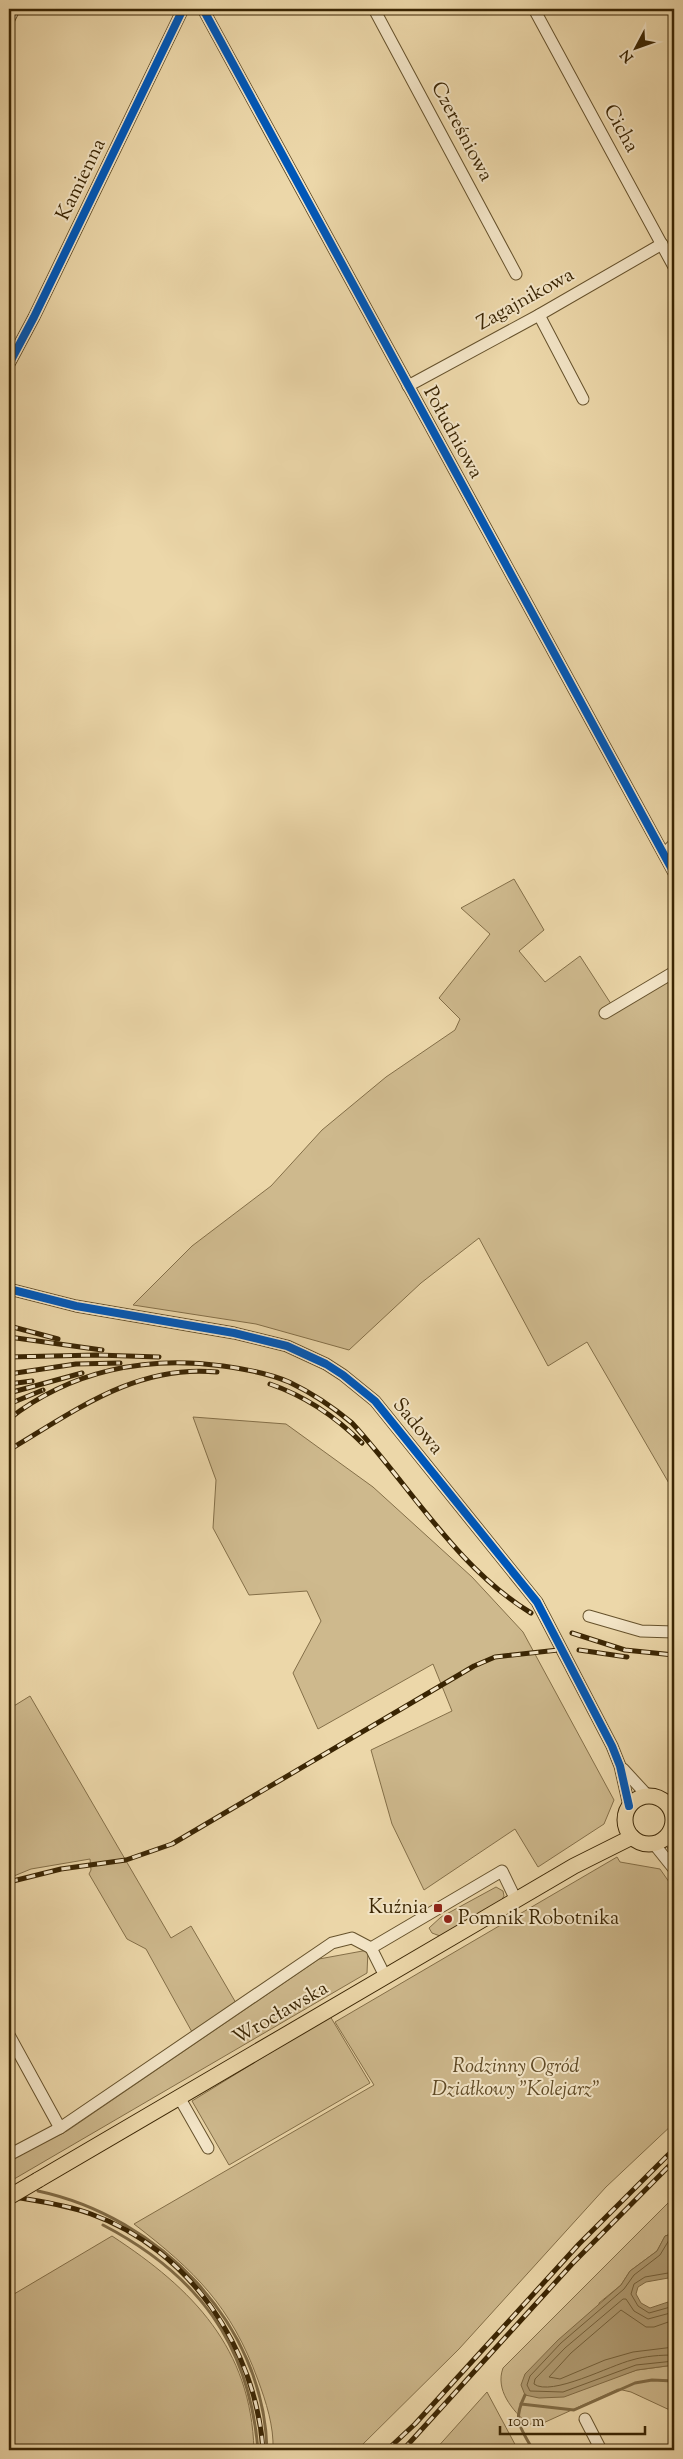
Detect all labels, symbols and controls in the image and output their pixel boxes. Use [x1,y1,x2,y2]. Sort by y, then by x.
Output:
north arrow [610,22,660,72]
text: N [616,44,639,66]
street label: Czereśniowa [423,77,499,187]
street label: Cicha [595,100,645,158]
street label: Kamienna [50,134,114,226]
street label: Zagajnikowa [472,261,580,339]
street label: Południowa [415,381,489,485]
street label: Sadowa [385,1392,449,1462]
place label: Kuźnia [368,1894,428,1923]
marker: Kuźnia [432,1902,444,1914]
place label: Pomnik Robotnika [458,1905,619,1934]
marker: Pomnik Robotnika [442,1913,454,1925]
street label: Wrocławska [228,1975,334,2053]
park label: Rodzinny Ogród Działkowy "Kolejarz" [432,2053,600,2105]
scale bar [500,2404,646,2436]
text: 100 m [508,2412,545,2433]

